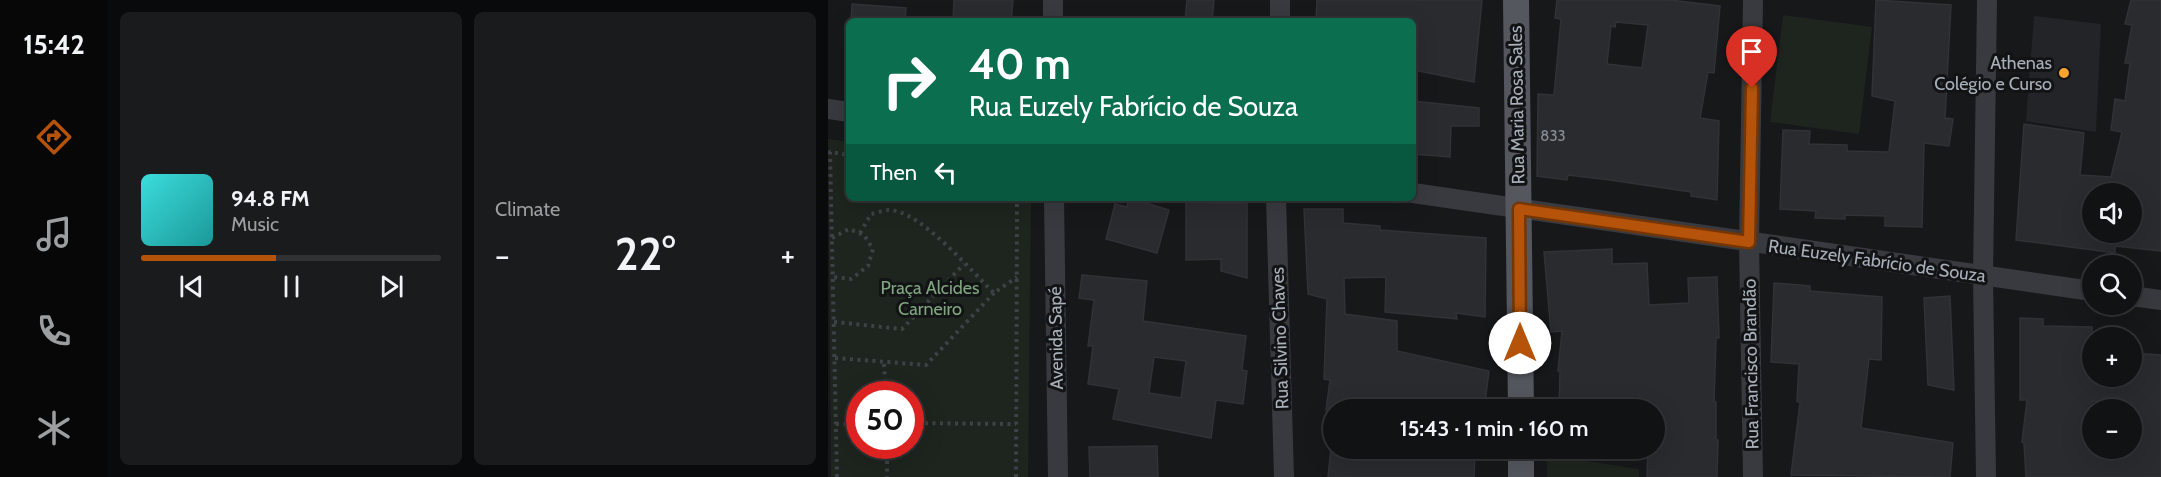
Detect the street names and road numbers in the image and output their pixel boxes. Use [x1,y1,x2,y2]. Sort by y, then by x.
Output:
street label: Rua Maria Rosa Sales [1505,25,1529,185]
street label: Rua Euzely Fabrício de Souza [1767,235,1987,287]
street label: Rua Silvino Chaves [1267,267,1293,409]
street label: Rua Francisco Brandão [1739,278,1763,449]
street label: Avenida Sapé [1044,286,1068,390]

